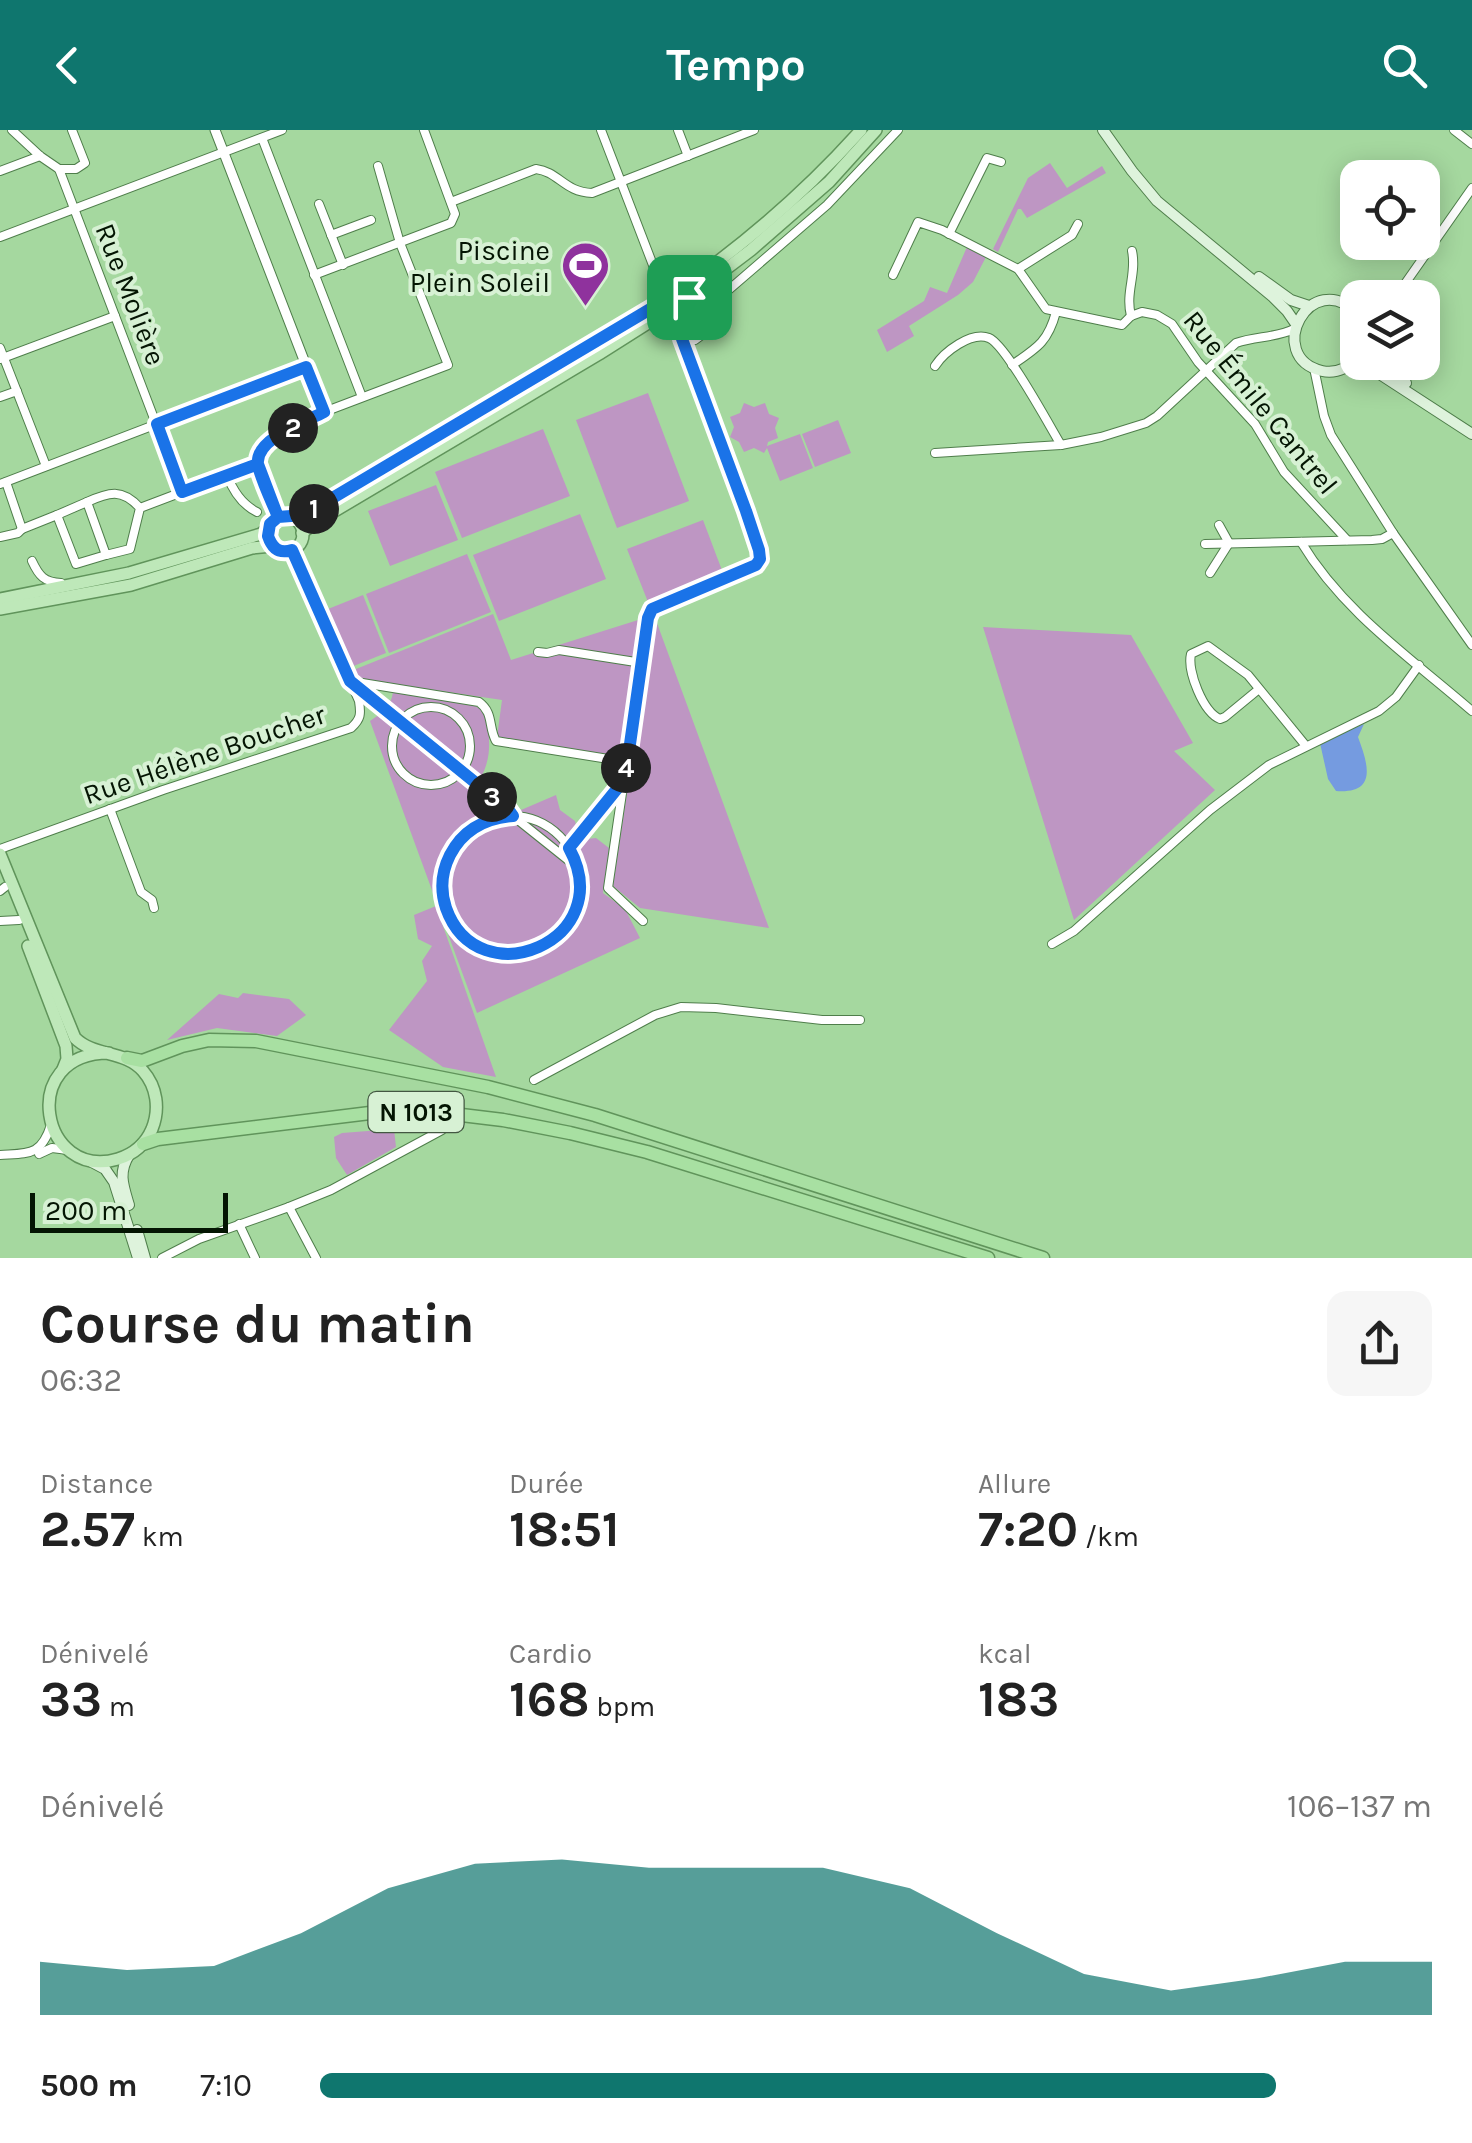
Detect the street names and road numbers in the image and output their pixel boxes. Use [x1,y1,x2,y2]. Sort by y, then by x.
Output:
street label: Rue Molière [88,219,173,370]
street label: Rue Émile Cantrel [1176,303,1346,501]
street label: Rue Hélène Boucher [79,697,330,811]
road number: N 1013 [368,1092,464,1132]

